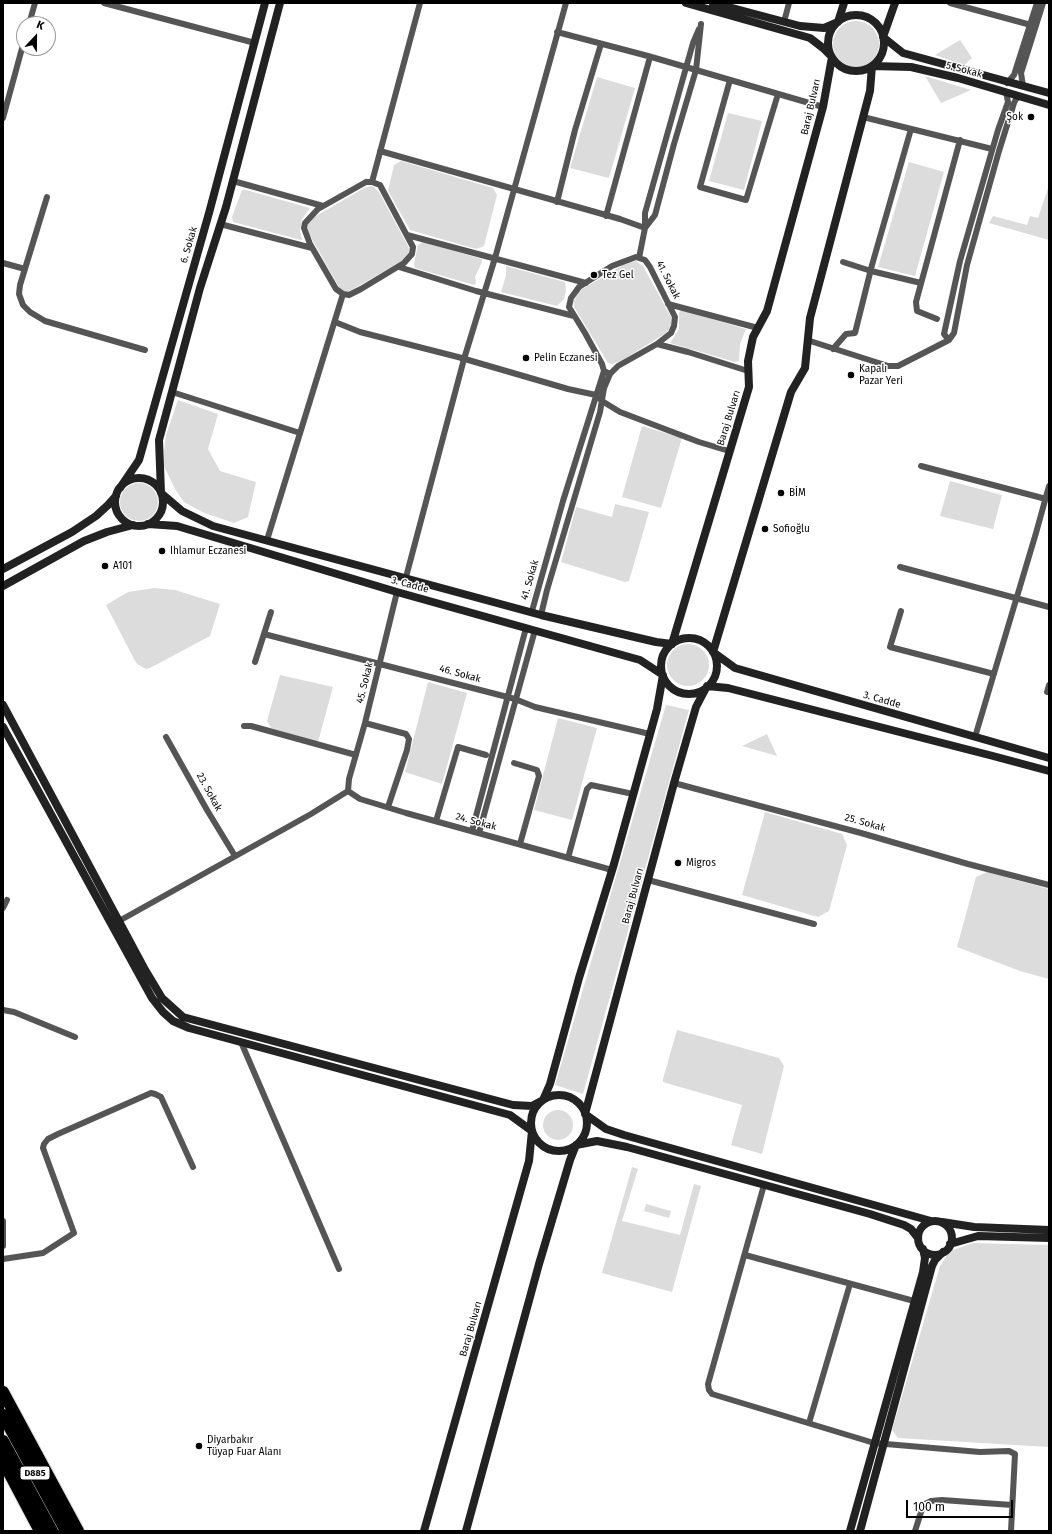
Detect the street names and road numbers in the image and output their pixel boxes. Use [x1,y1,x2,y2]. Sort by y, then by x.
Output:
street label: 5. Sokak [945,59,983,81]
street label: Baraj Bulvarı [799,78,823,136]
street label: 6. Sokak [178,225,200,265]
street label: 41. Sokak [653,259,683,301]
street label: Baraj Bulvarı [715,389,743,447]
street label: 41. Sokak [519,559,541,601]
street label: 3. Cadde [390,574,430,596]
street label: 45. Sokak [354,661,376,705]
street label: 46. Sokak [438,663,482,685]
street label: 3. Cadde [862,689,902,711]
street label: 23. Sokak [194,771,224,813]
street label: 24. Sokak [454,811,498,833]
street label: 25. Sokak [843,811,887,835]
street label: Baraj Bulvarı [620,867,646,925]
street label: Baraj Bulvarı [457,1300,485,1358]
road number: D885 [20,1466,50,1480]

